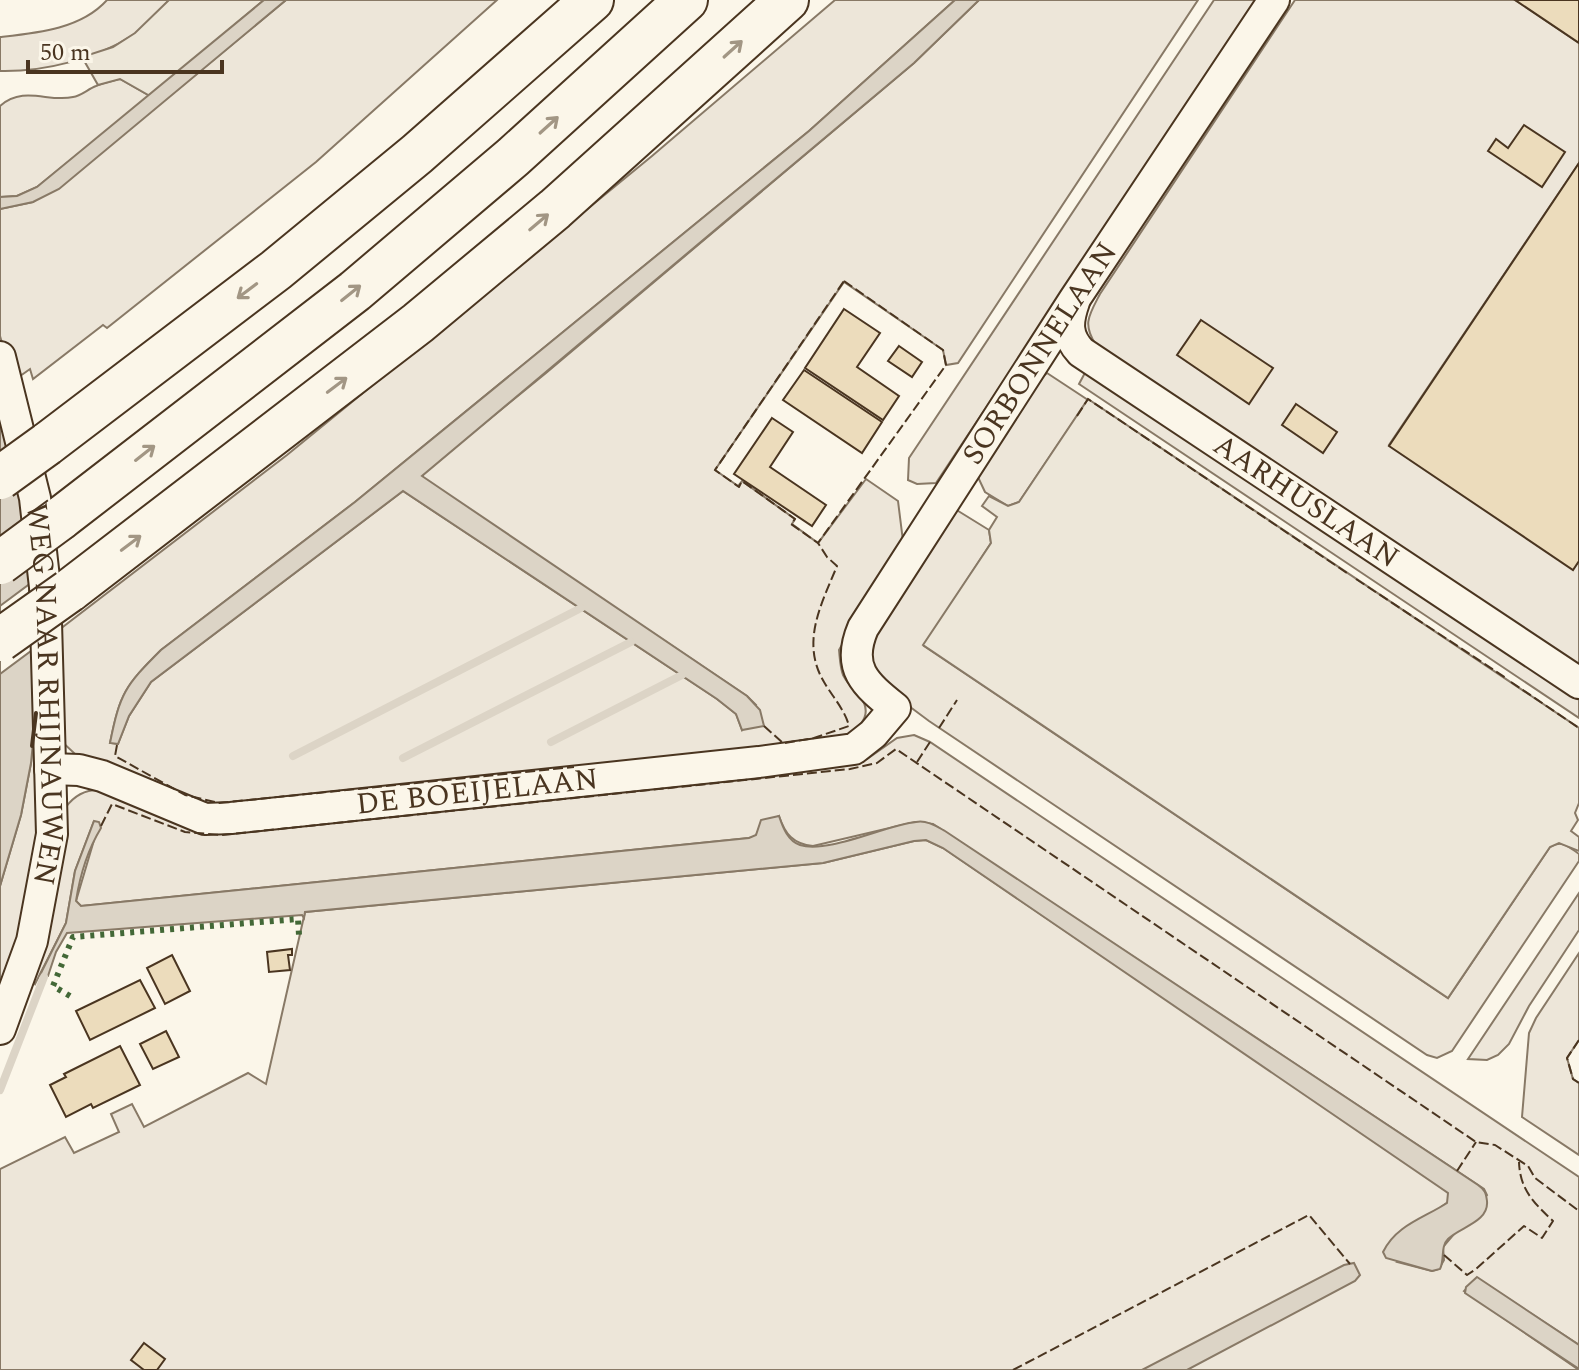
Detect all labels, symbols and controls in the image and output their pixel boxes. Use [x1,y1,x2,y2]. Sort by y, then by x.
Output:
scale bar [28,24,222,74]
text: 50 m [40,35,91,71]
one-way arrow [723,39,743,58]
one-way arrow [538,116,558,134]
one-way arrow [529,213,549,231]
street label: SORBONNELAAN [951,233,1129,474]
one-way arrow [237,283,259,300]
one-way arrow [340,285,361,302]
one-way arrow [326,377,347,394]
street label: AARHUSLAAN [1203,423,1408,580]
one-way arrow [134,444,155,461]
street label: WEG NAAR RHIJNAUWEN [13,500,75,889]
one-way arrow [119,535,141,552]
street label: DE BOEIJELAAN [354,756,601,828]

